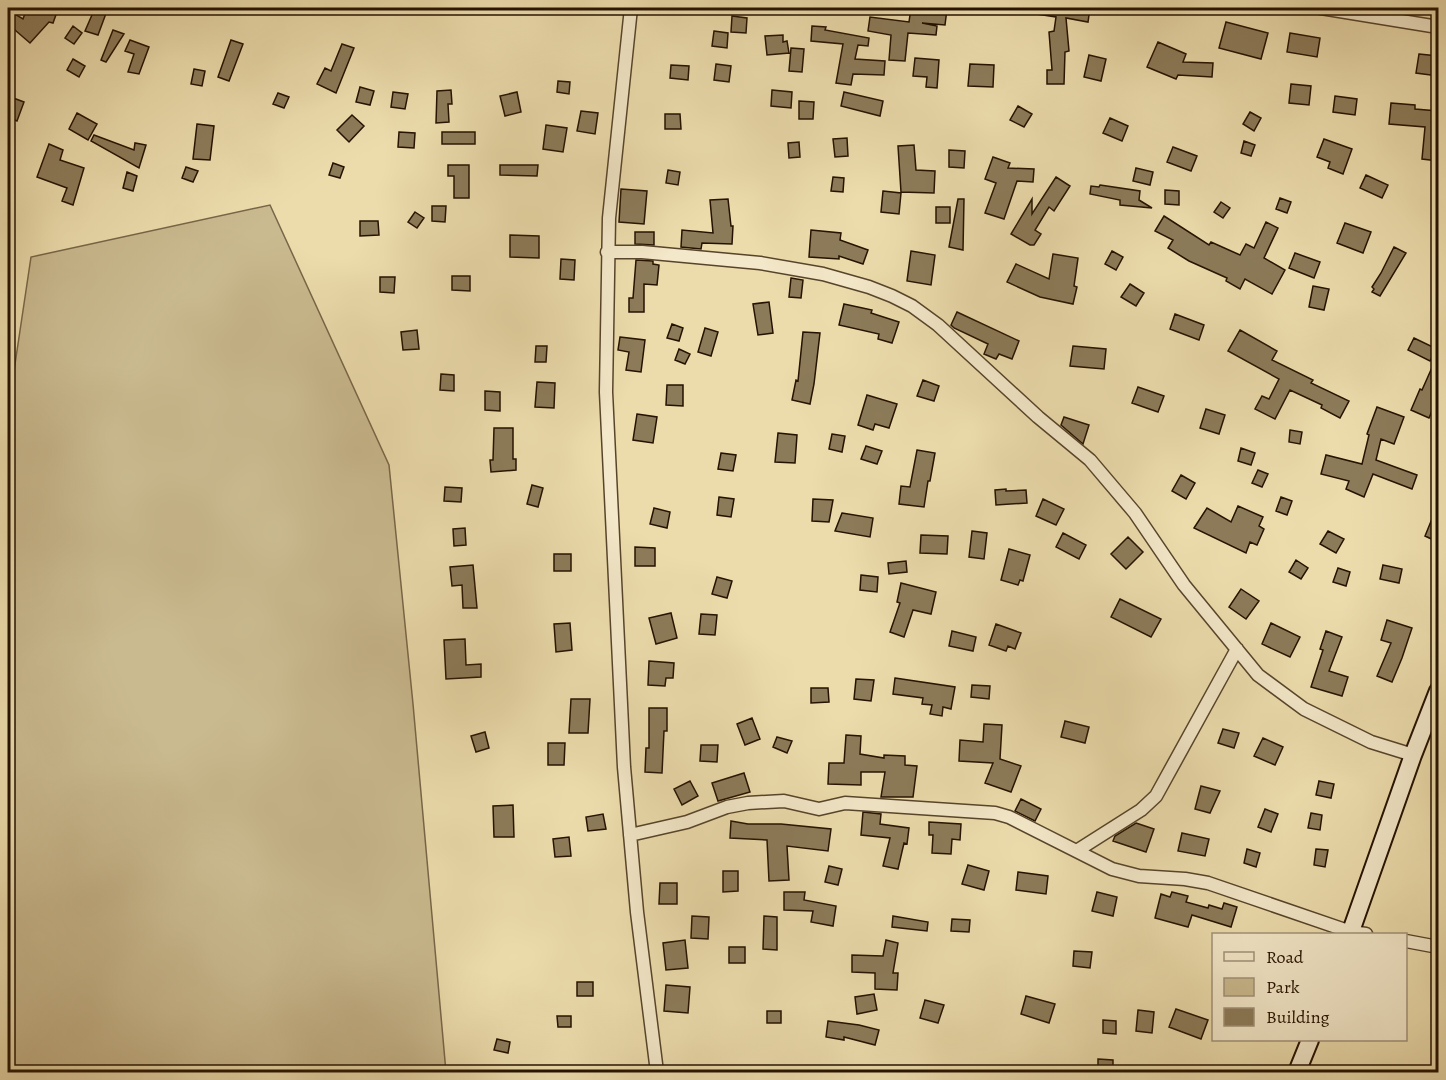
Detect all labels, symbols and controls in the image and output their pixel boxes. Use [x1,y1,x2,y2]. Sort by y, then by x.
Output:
legend [1212,933,1407,1041]
text: Road [1266,945,1304,969]
text: Park [1266,975,1300,999]
text: Building [1266,1005,1330,1029]

